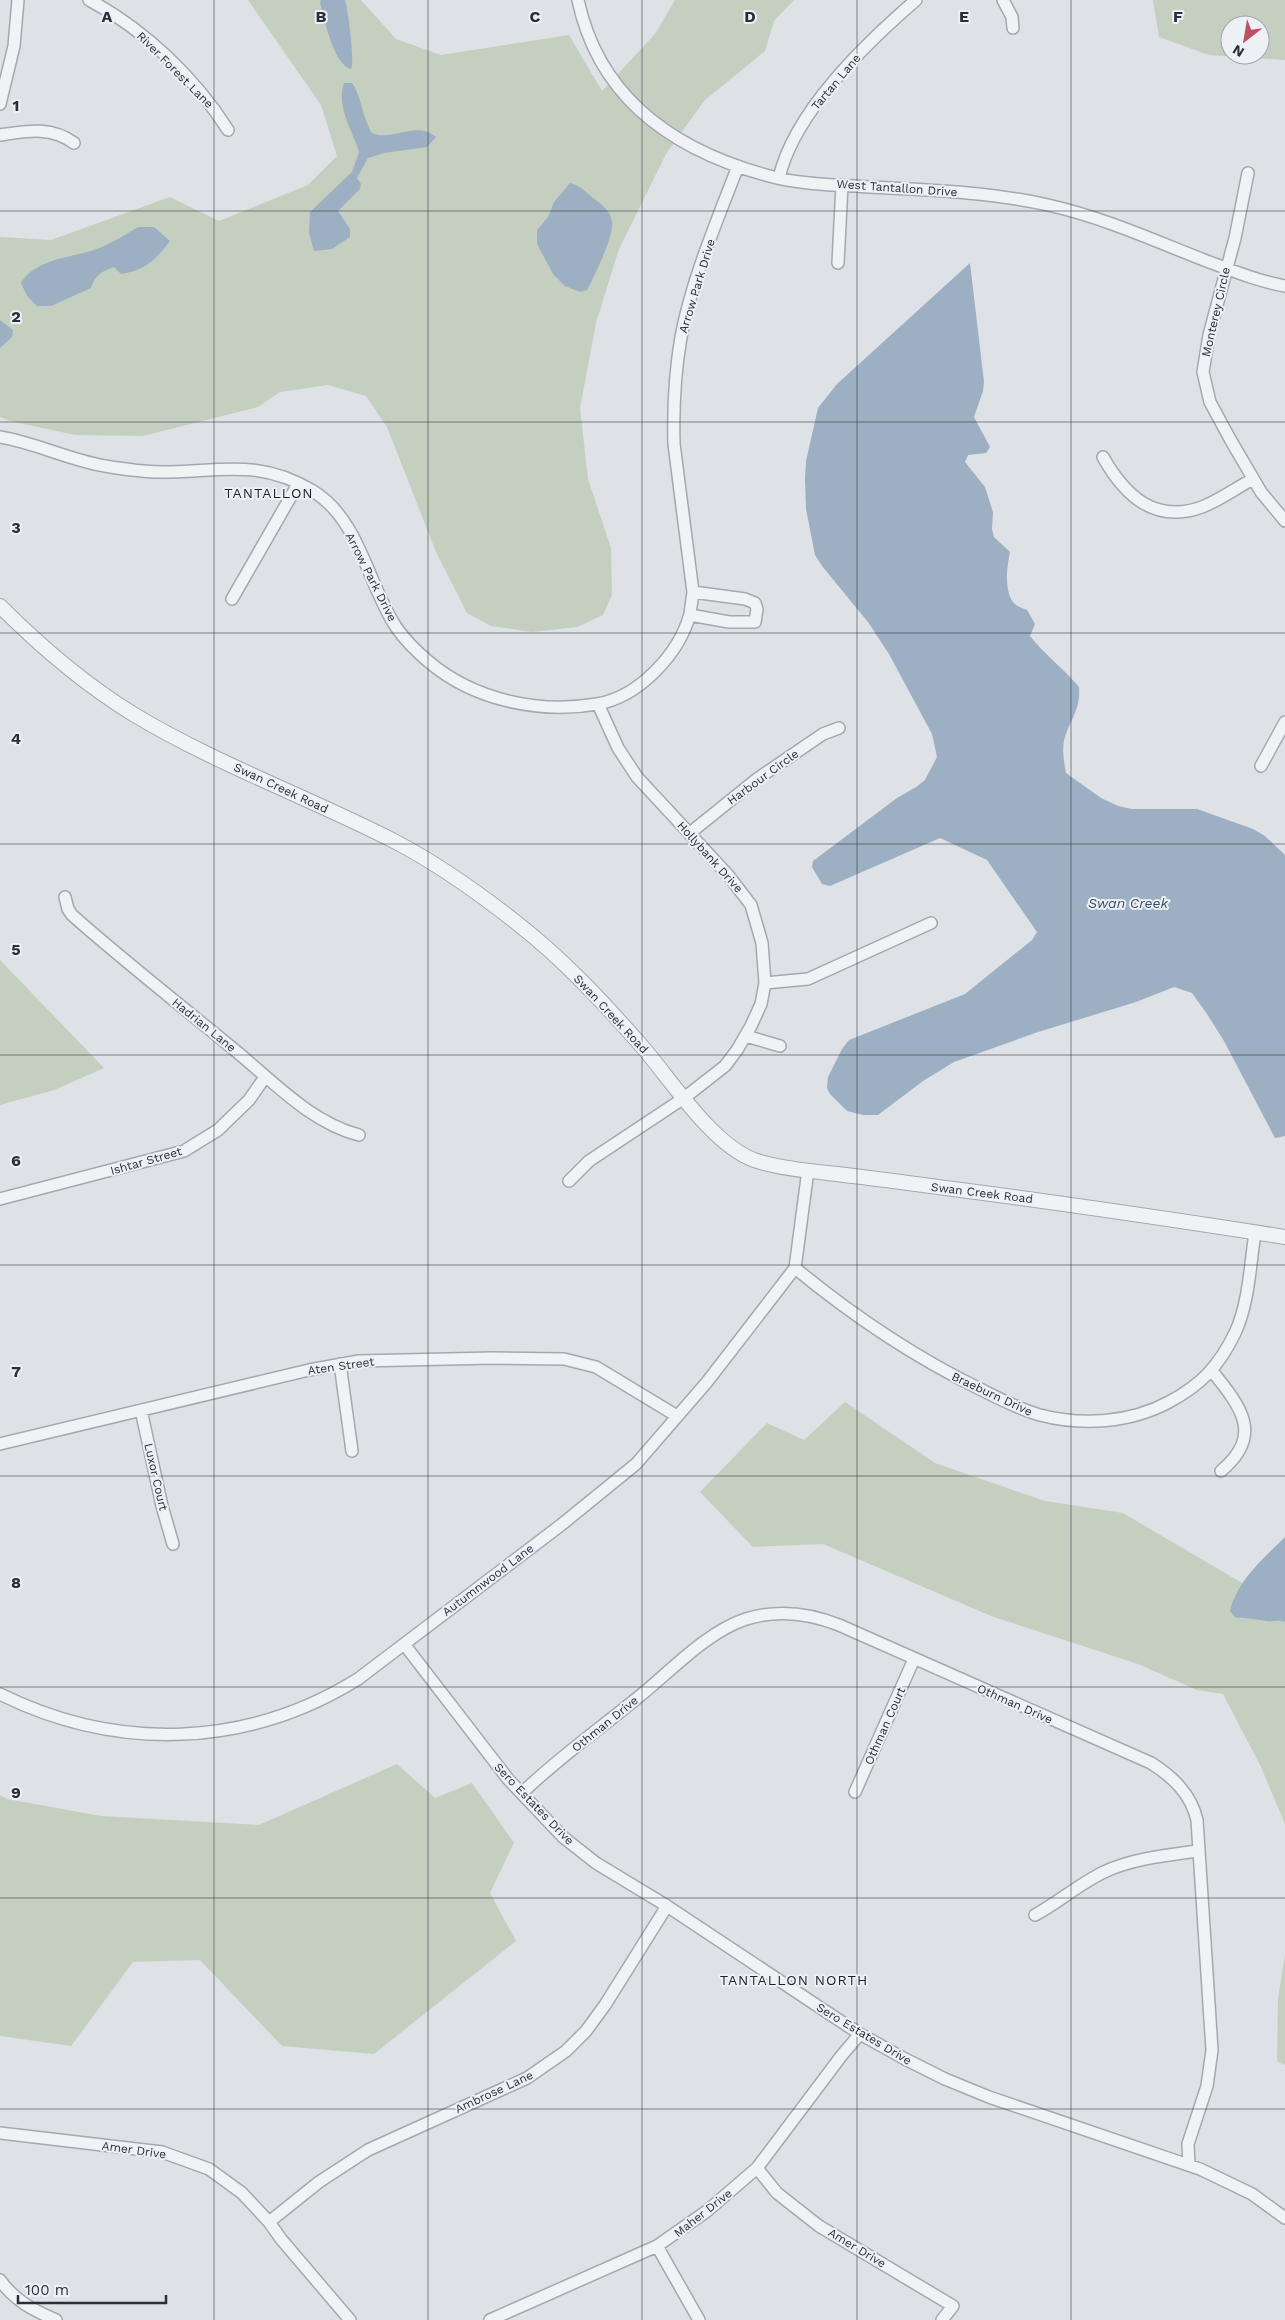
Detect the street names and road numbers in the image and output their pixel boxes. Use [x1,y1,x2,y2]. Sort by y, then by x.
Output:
street label: River Forest Lane [134,29,216,111]
street label: Tartan Lane [808,51,864,113]
street label: West Tantallon Drive [836,177,958,199]
street label: Arrow Park Drive [676,237,718,335]
street label: Monterey Circle [1199,266,1233,358]
street label: Arrow Park Drive [343,530,399,624]
street label: Harbour Circle [725,746,801,808]
street label: Swan Creek Road [232,760,330,816]
street label: Hollybank Drive [674,818,746,896]
street label: Swan Creek Road [571,972,651,1056]
street label: Hadrian Lane [169,995,239,1055]
street label: Ishtar Street [109,1144,183,1178]
street label: Swan Creek Road [930,1180,1034,1206]
street label: Aten Street [307,1354,375,1378]
street label: Braeburn Drive [949,1369,1035,1419]
street label: Luxor Court [141,1442,171,1512]
street label: Autumnwood Lane [440,1541,536,1619]
street label: Othman Drive [975,1681,1055,1727]
street label: Othman Court [862,1685,908,1767]
street label: Othman Drive [569,1693,641,1755]
street label: Sero Estates Drive [491,1760,577,1848]
street label: Sero Estates Drive [814,2000,914,2068]
street label: Ambrose Lane [453,2068,535,2116]
street label: Amer Drive [101,2139,167,2161]
street label: Maher Drive [671,2186,735,2240]
street label: Amer Drive [826,2225,888,2271]

